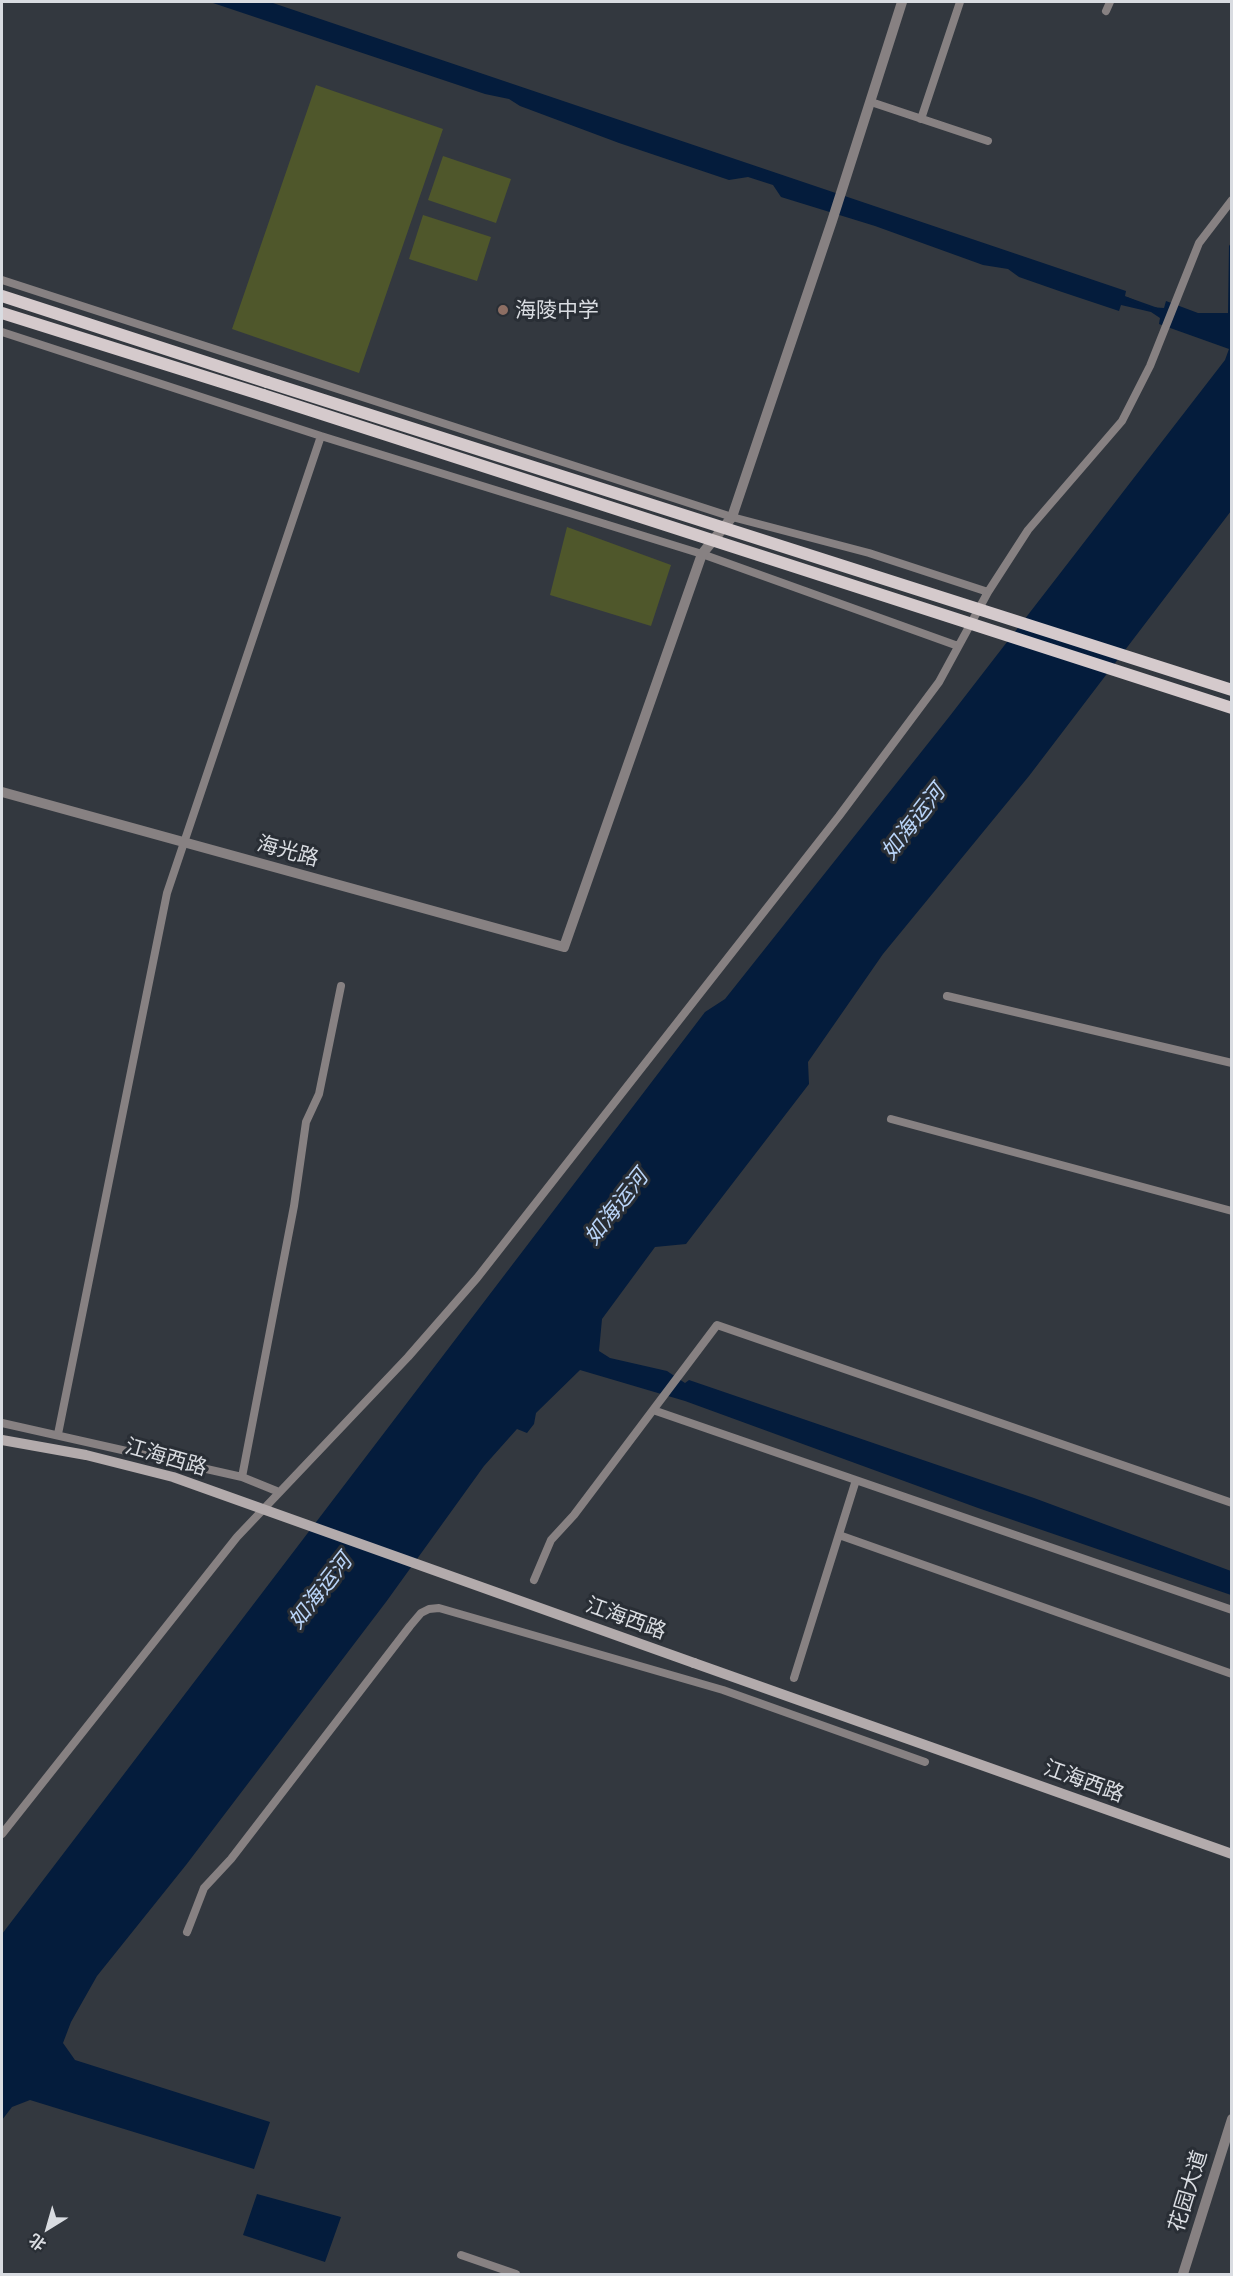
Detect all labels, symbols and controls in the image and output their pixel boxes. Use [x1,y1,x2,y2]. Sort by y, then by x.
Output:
place label: 海陵中学 [515,297,599,323]
marker: 海陵中学 [496,303,510,317]
water label: 如海运河 [876,779,950,865]
street label: 海光路 [254,831,322,871]
water label: 如海运河 [579,1164,653,1250]
street label: 江海西路 [122,1433,210,1481]
water label: 如海运河 [283,1548,357,1634]
street label: 江海西路 [582,1592,670,1644]
street label: 江海西路 [1040,1755,1128,1807]
street label: 花园大道 [1164,2147,1212,2235]
north arrow [18,2198,78,2258]
text: 北 [25,2230,49,2254]

